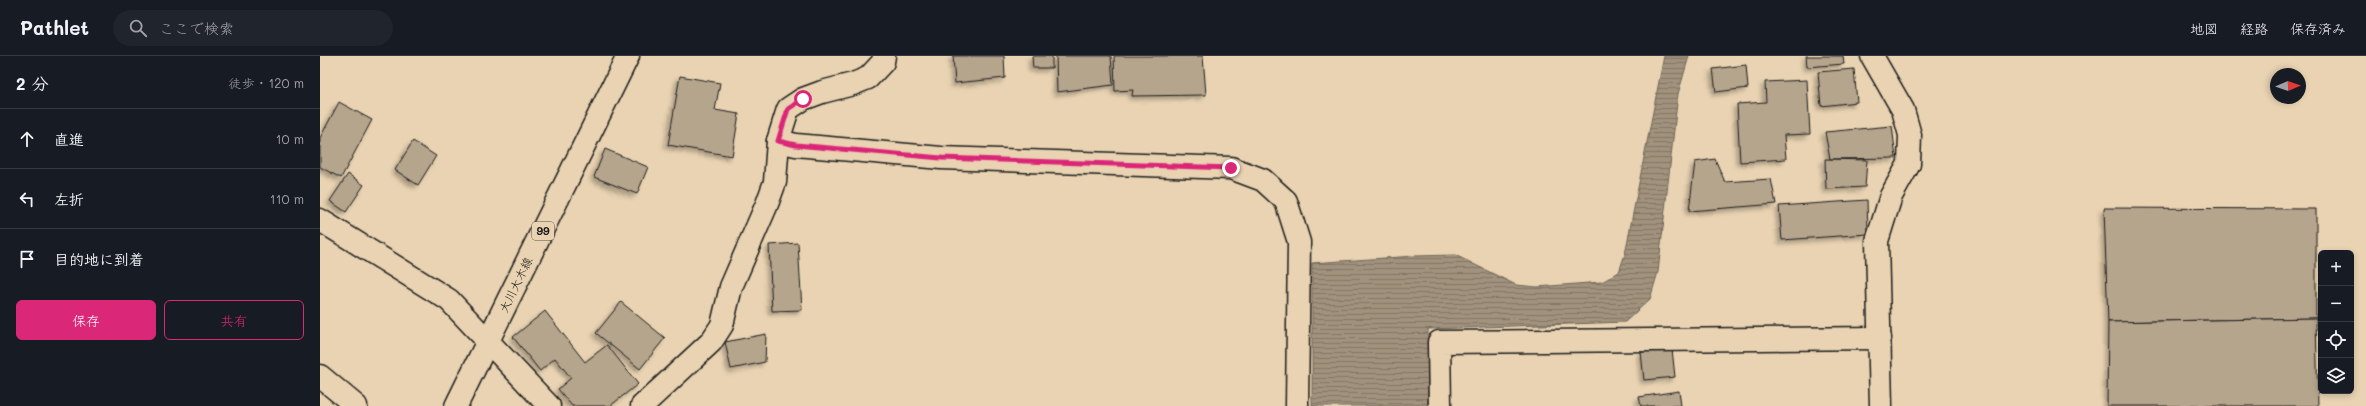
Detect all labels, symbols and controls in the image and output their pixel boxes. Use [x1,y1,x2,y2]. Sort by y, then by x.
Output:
search box [113,10,393,46]
text: Pathlet [20,15,89,40]
icon: search [127,17,149,39]
text: ここで検索 [159,18,234,38]
text: 地図 [2190,19,2218,38]
text: 経路 [2240,19,2268,38]
text: 保存済み [2290,19,2346,38]
north arrow [2270,68,2306,104]
text: 2 分 [16,72,49,94]
text: 徒歩 · 120 m [228,74,304,91]
route start [794,90,812,108]
icon: ahead [16,128,38,150]
text: 直進 [54,129,84,149]
text: 10 m [276,130,304,147]
route end [1222,159,1240,177]
icon: left [16,188,38,210]
text: 左折 [54,189,84,209]
text: 110 m [270,190,304,207]
road number: 99 [532,222,554,240]
icon: arrive [16,248,38,270]
text: 目的地に到着 [54,249,144,269]
map controls [2318,250,2354,394]
button: + [2318,250,2354,286]
street label: 大川大木線 [495,254,535,315]
button: − [2318,286,2354,322]
button: 保存 [16,300,156,340]
button: 共有 [164,300,304,340]
button: locate [2318,322,2354,358]
button: layers [2318,358,2354,394]

